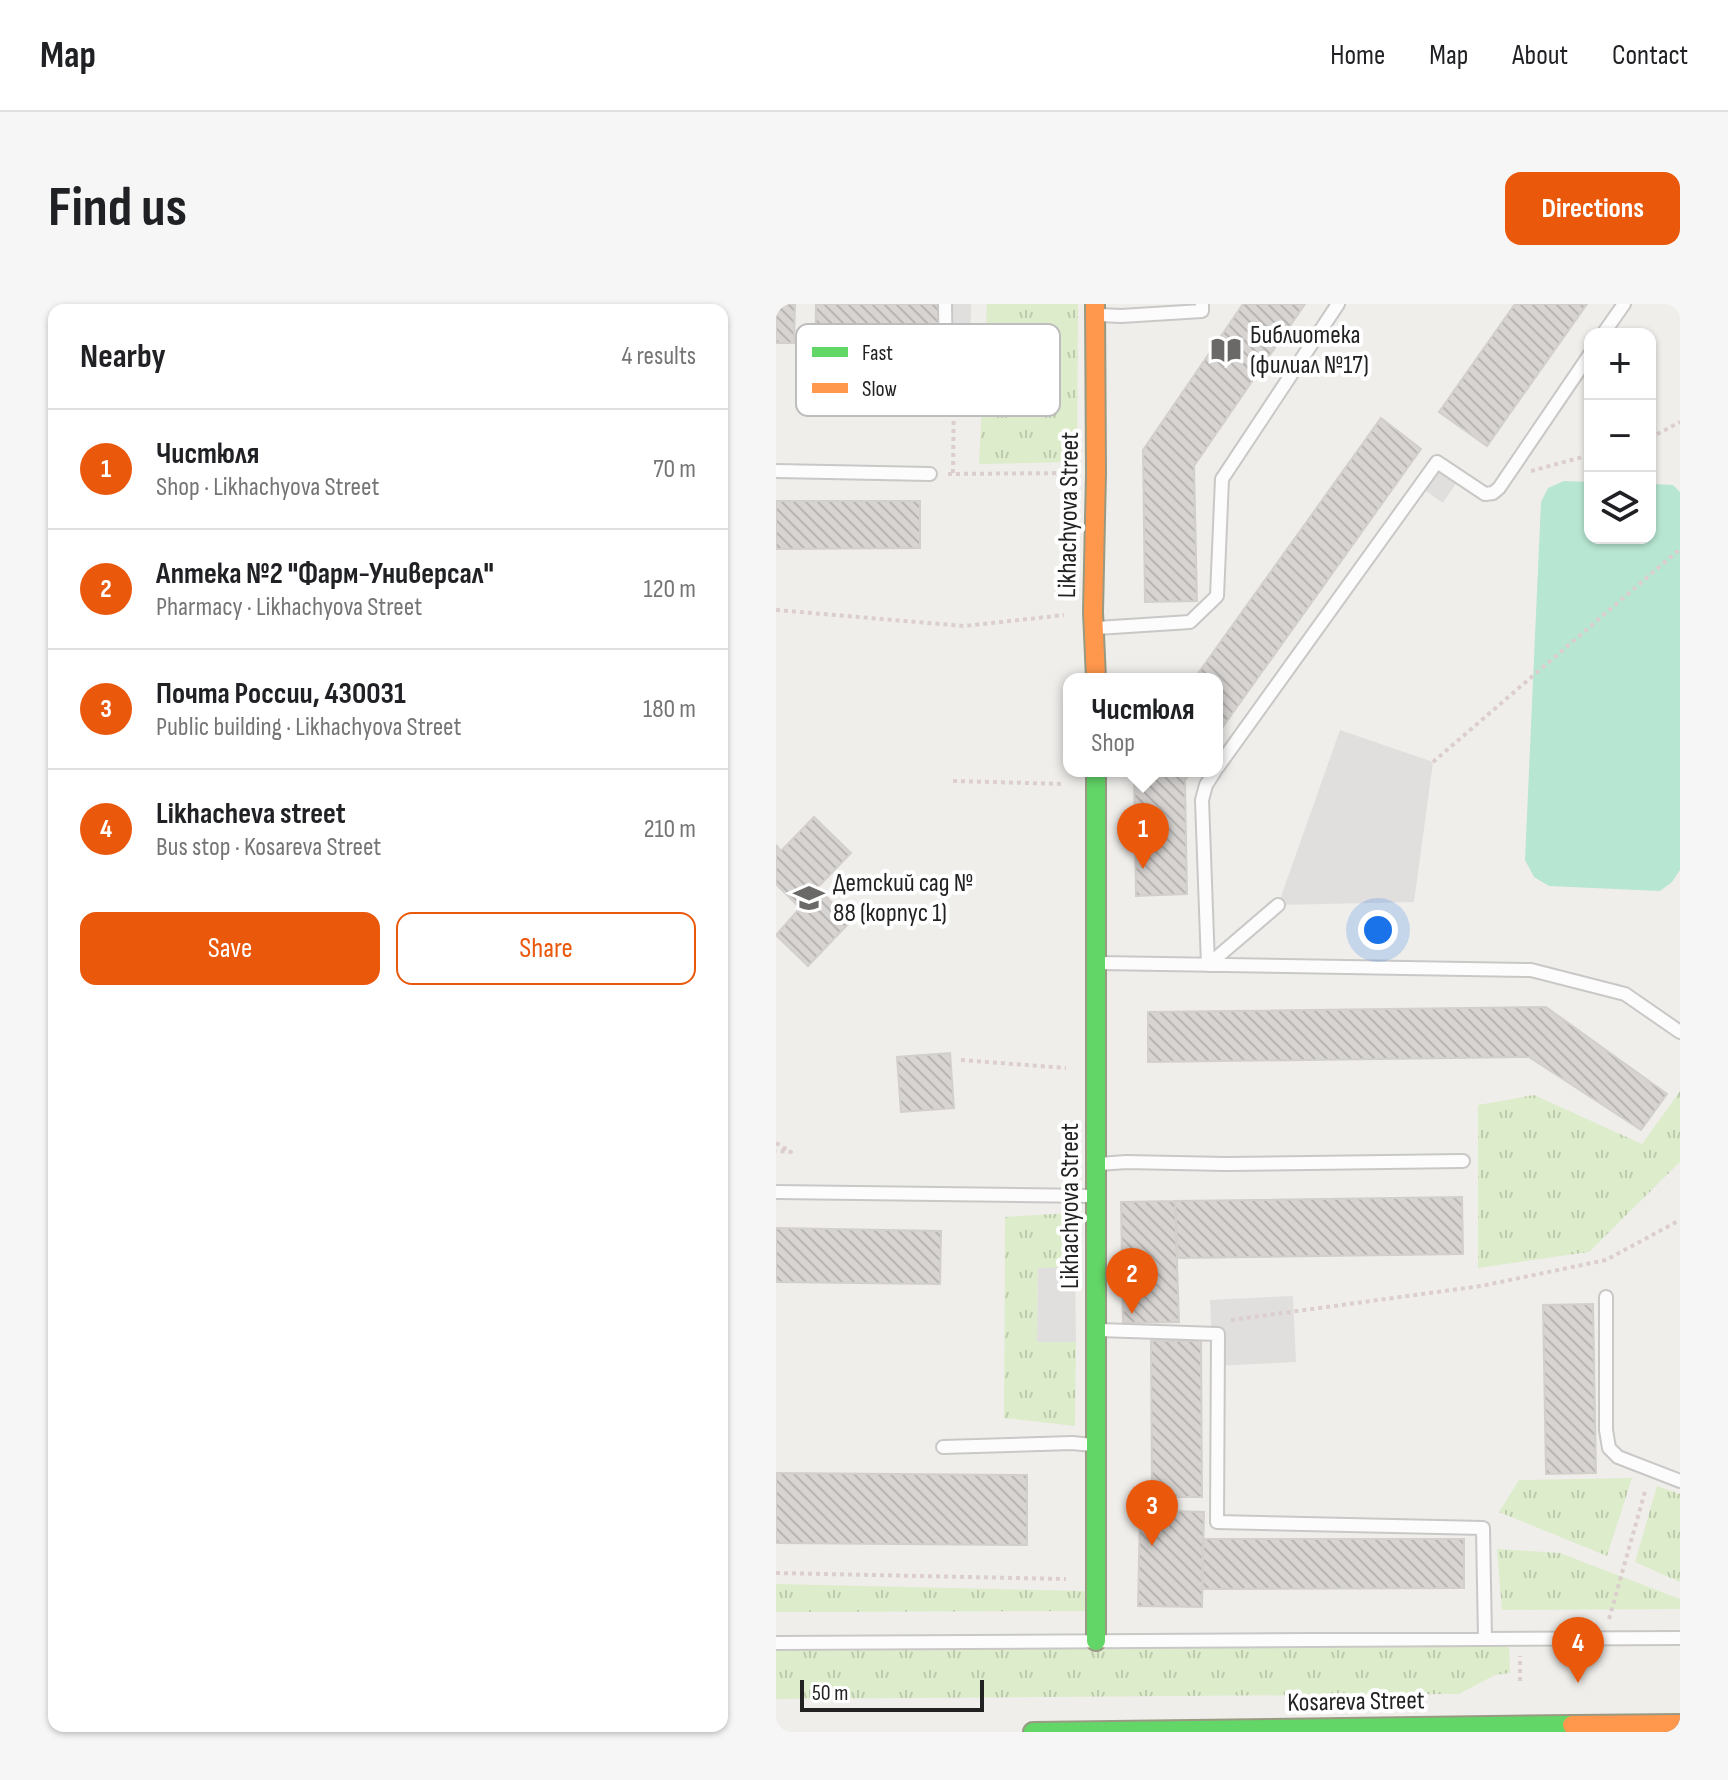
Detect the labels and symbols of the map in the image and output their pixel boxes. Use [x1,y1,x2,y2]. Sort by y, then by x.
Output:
place label: Библиотека (филиал №17) [1250,320,1369,381]
legend [796,324,1060,416]
library icon: Библиотека (филиал №17) [1209,333,1243,367]
text: Fast [862,340,893,367]
text: Slow [862,376,897,403]
street label: Likhachyova Street [1052,432,1086,598]
pin: 1 [1117,803,1169,869]
place label: Детский сад № 88 (корпус 1) [833,868,973,929]
school or university icon: Детский сад № 88 (корпус 1) [792,881,826,915]
your location [1358,910,1398,950]
street label: Likhachyova Street [1055,1123,1086,1289]
pin: 2 [1106,1248,1158,1314]
pin: 3 [1126,1480,1178,1546]
pin: 4 [1552,1617,1604,1683]
scale bar [800,1676,984,1712]
street label: Kosareva Street [1287,1685,1425,1719]

